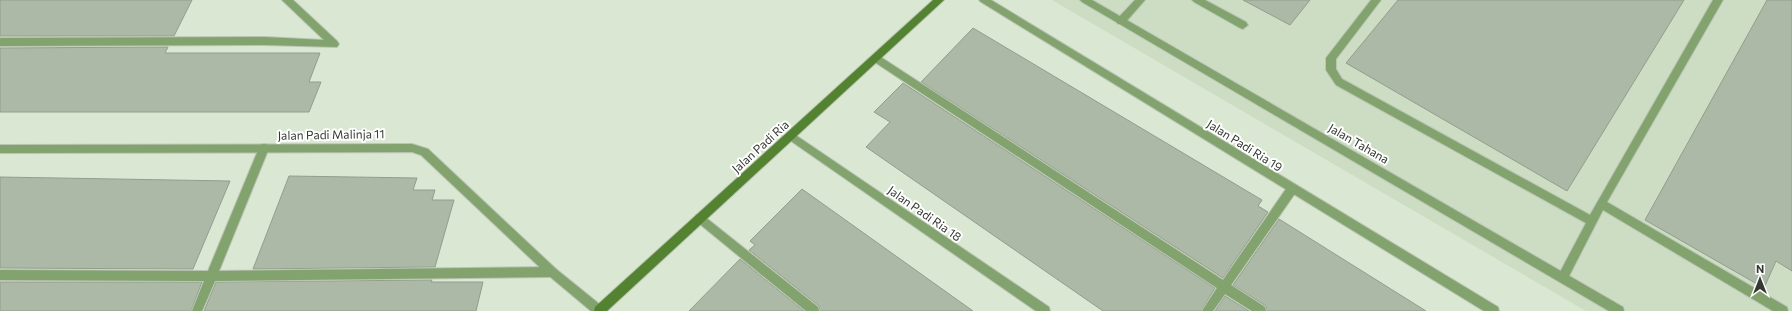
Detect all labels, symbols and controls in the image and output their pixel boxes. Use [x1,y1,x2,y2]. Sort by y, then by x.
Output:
street label: Jalan Padi Ria 19 [1204,116,1285,175]
street label: Jalan Padi Ria [729,117,792,176]
street label: Jalan Tahana [1326,120,1392,167]
street label: Jalan Padi Malinja 11 [277,126,385,143]
street label: Jalan Padi Ria 18 [885,182,964,244]
north arrow [1740,259,1780,299]
text: N [1756,262,1764,275]

